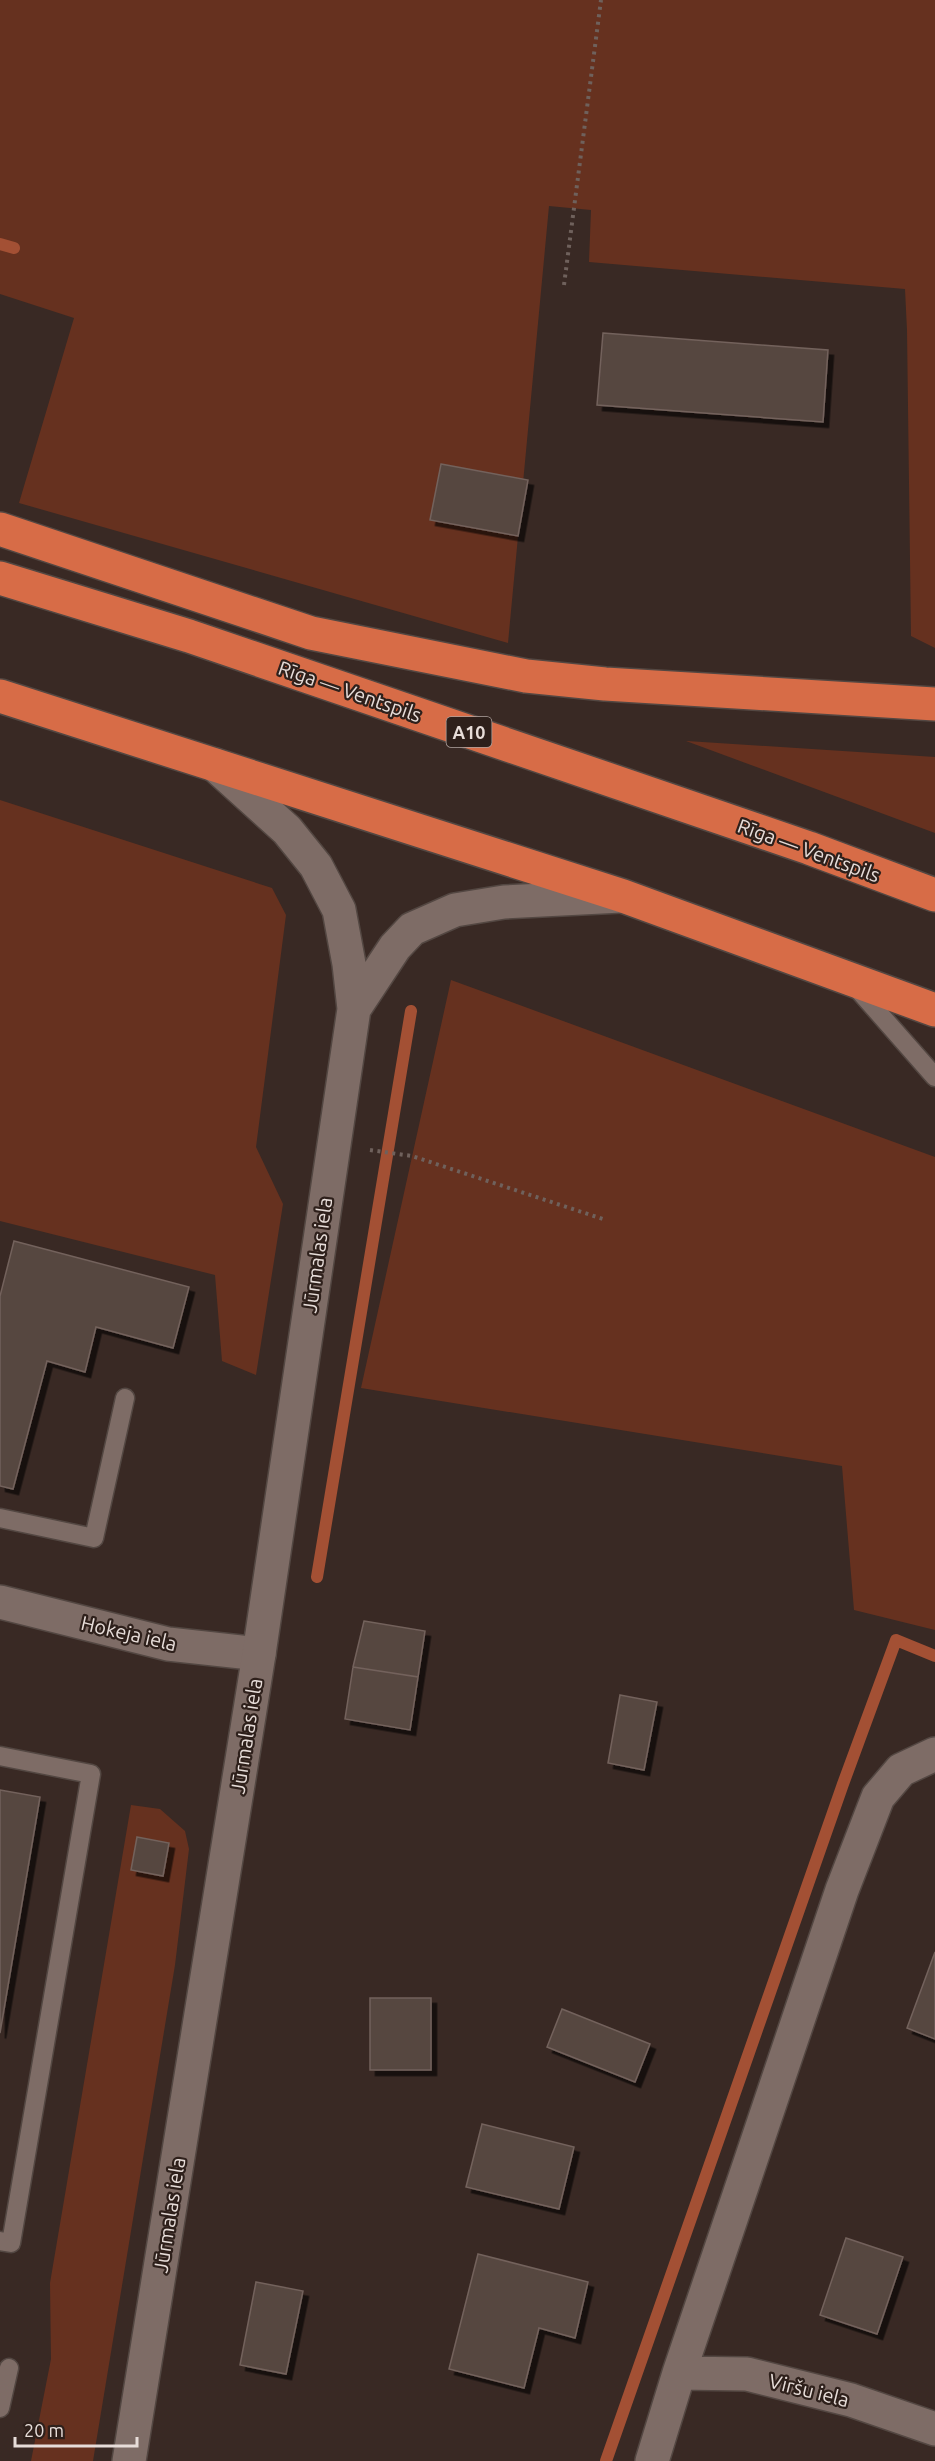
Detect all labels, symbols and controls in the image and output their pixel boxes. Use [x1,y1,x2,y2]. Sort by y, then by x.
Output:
street label: Rīga — Ventspils [275,656,425,726]
road number: A10 [446,717,492,747]
street label: Rīga — Ventspils [735,814,883,886]
street label: Jūrmalas iela [297,1196,337,1314]
street label: Hokeja iela [79,1611,179,1655]
street label: Jūrmalas iela [226,1677,266,1795]
street label: Jūrmalas iela [149,2156,189,2274]
street label: Viršu iela [766,2369,852,2411]
scale bar [15,2410,136,2448]
text: 20 m [24,2420,64,2440]

